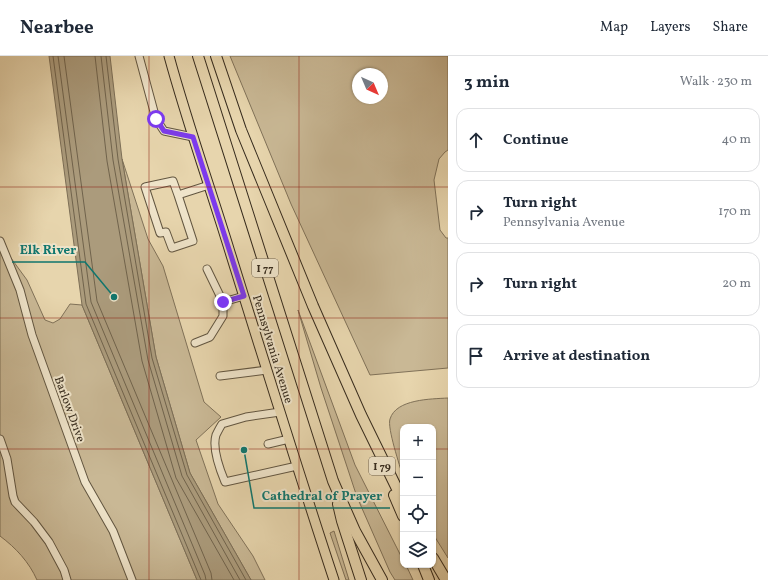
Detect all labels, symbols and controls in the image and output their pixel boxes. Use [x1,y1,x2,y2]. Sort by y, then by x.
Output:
text: Nearbee [20,15,94,41]
text: Map [600,18,628,37]
text: Layers [650,18,690,37]
text: Share [712,18,748,37]
north arrow [352,68,388,104]
text: 3 min [464,71,510,94]
text: Walk · 230 m [680,73,752,91]
route start [147,110,165,128]
icon: ahead [465,129,487,151]
text: Continue [503,130,568,151]
text: 40 m [722,131,751,149]
text: Turn right [503,193,577,214]
icon: right [465,201,487,223]
text: 170 m [718,203,751,221]
text: Pennsylvania Avenue [503,214,625,232]
callout: Elk River [12,237,85,262]
text: Elk River [20,242,76,260]
road number: I 77 [252,259,278,277]
icon: right [465,273,487,295]
text: Turn right [503,274,577,295]
text: 20 m [722,275,751,293]
route end [214,293,232,311]
street label: Pennsylvania Avenue [248,293,296,406]
icon: arrive [465,345,487,367]
text: Arrive at destination [503,346,650,367]
street label: Barlow Drive [50,374,88,445]
map controls [400,424,436,568]
button: + [400,424,436,460]
road number: I 79 [369,457,395,475]
button: − [400,460,436,496]
callout: Cathedral of Prayer [254,483,390,508]
text: Cathedral of Prayer [262,488,382,506]
button: locate [400,496,436,532]
button: layers [400,532,436,568]

